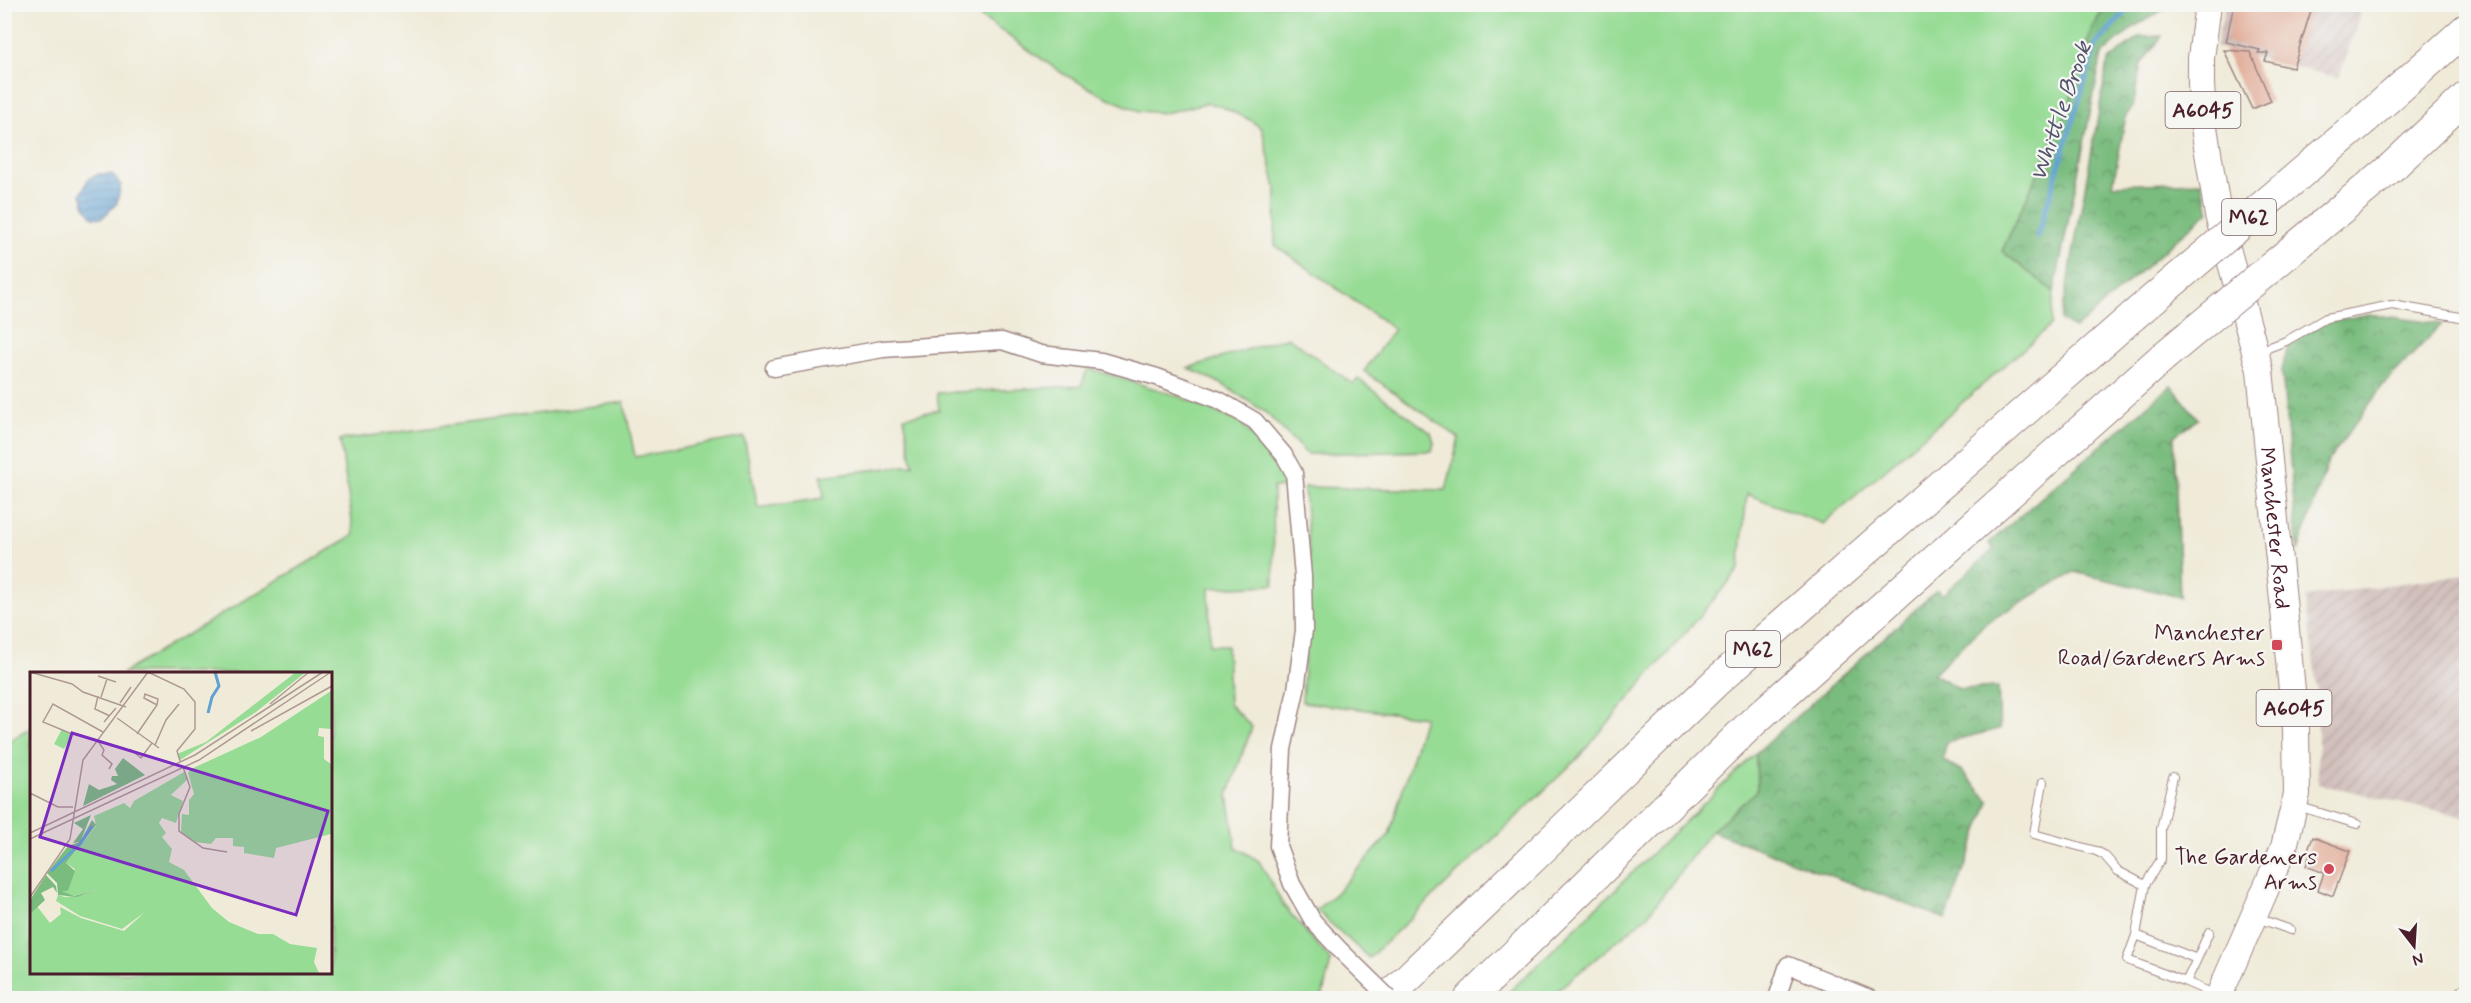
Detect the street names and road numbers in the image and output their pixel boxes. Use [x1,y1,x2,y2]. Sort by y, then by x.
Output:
road number: A6045 [2166,92,2240,128]
road number: M62 [2222,199,2276,235]
street label: Manchester Road [2252,446,2296,610]
road number: M62 [1726,631,1780,667]
road number: A6045 [2256,690,2332,726]

